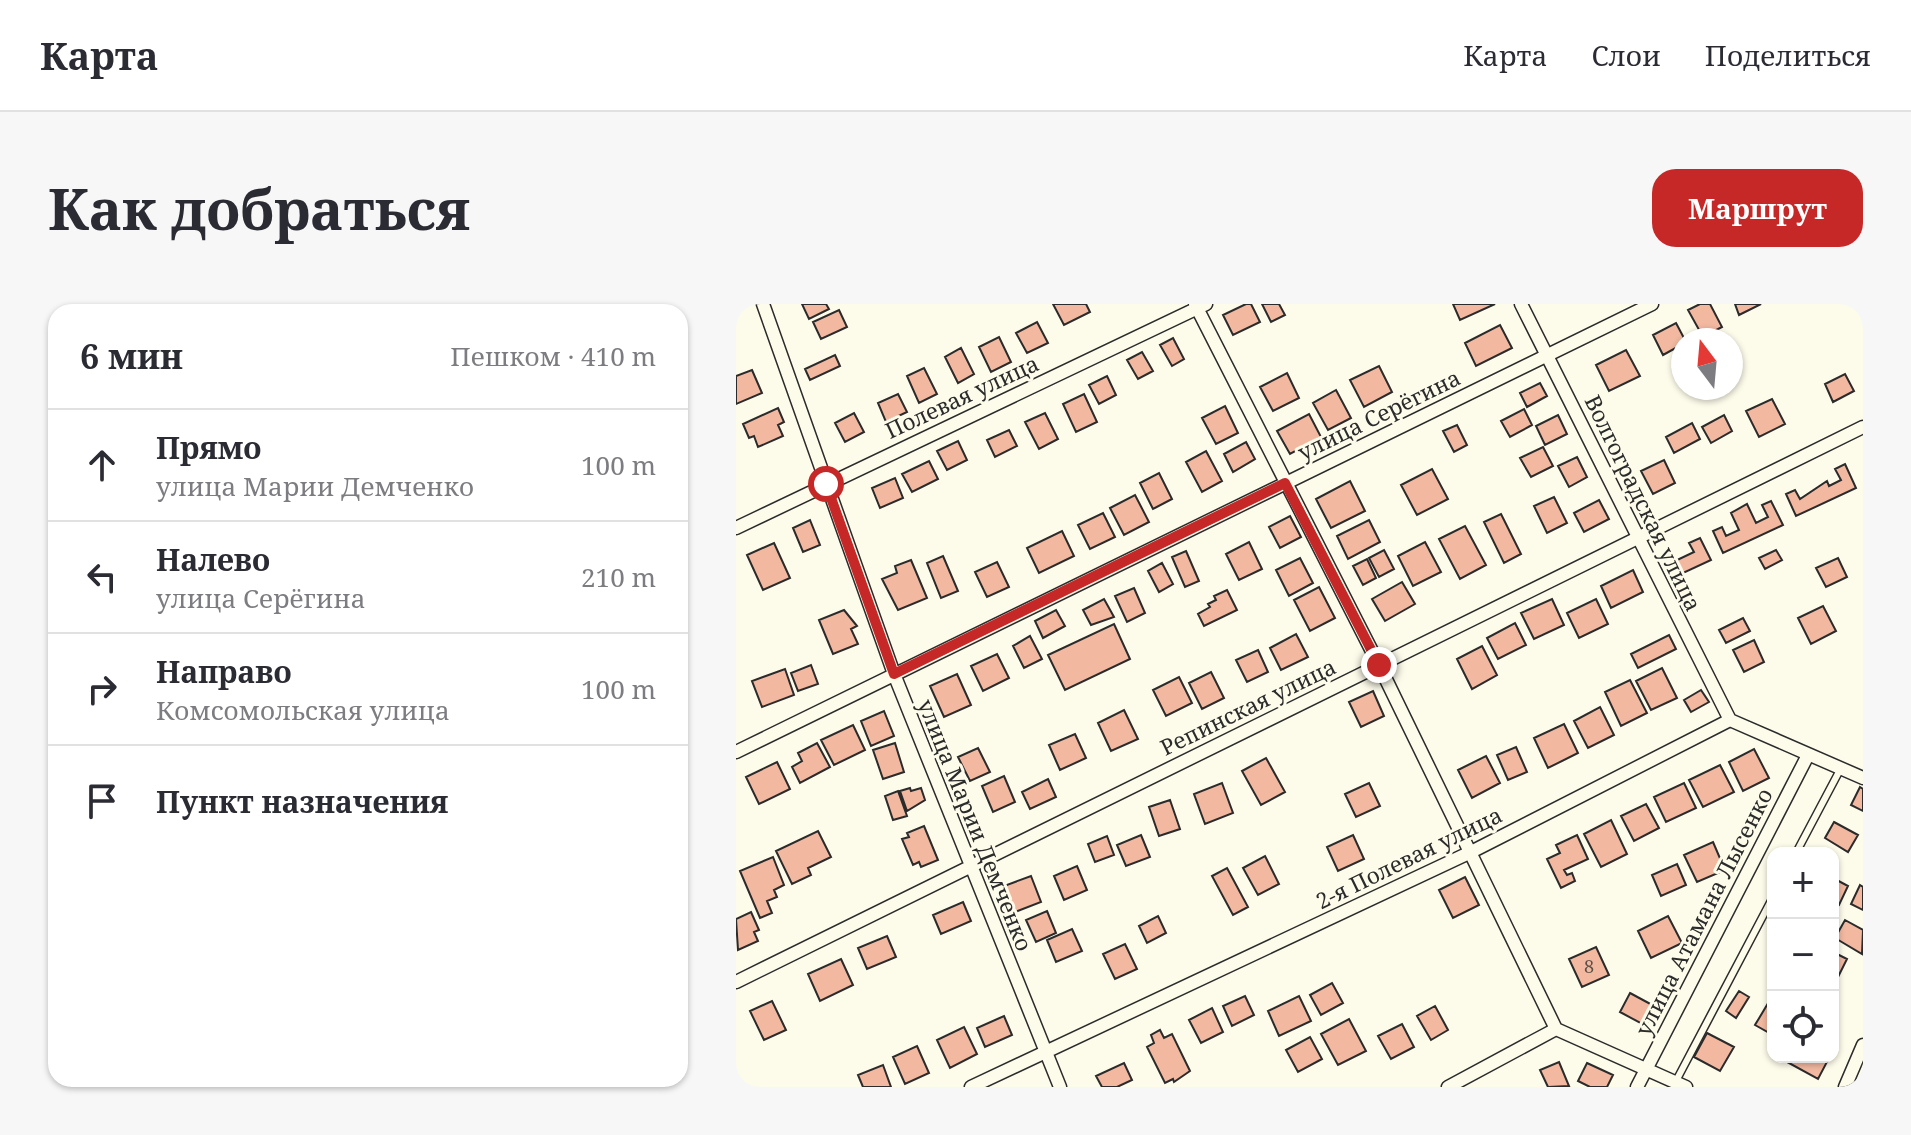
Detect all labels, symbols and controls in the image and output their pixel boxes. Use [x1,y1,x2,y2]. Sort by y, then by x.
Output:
text: Карта [40,29,158,81]
text: Карта [1463,36,1547,74]
text: Слои [1591,36,1661,74]
text: Поделиться [1705,36,1871,74]
button: Маршрут [1652,169,1863,247]
text: Как добраться [48,170,470,246]
north arrow [1671,328,1743,400]
text: 6 мин [80,333,183,379]
text: Пешком · 410 m [450,338,656,374]
street label: Полевая улица [880,347,1043,445]
street label: улица Серёгина [1292,362,1465,466]
street label: Волгоградская улица [1578,390,1709,616]
text: Прямо [156,427,262,468]
icon: ahead [80,443,124,487]
text: 100 m [581,447,656,483]
route start [808,466,844,502]
text: улица Марии Демченко [156,468,474,504]
text: Налево [156,539,270,580]
icon: left [80,555,124,599]
text: 210 m [581,559,656,595]
text: улица Серёгина [156,580,365,616]
route end [1361,647,1397,683]
text: Направо [156,651,292,692]
street label: Репинская улица [1155,651,1340,762]
icon: right [80,667,124,711]
text: 100 m [581,671,656,707]
text: Комсомольская улица [156,692,450,728]
street label: улица Марии Демченко [912,694,1040,955]
icon: arrive [80,779,124,823]
text: Пункт назначения [156,781,448,822]
street label: улица Атамана Лысенко [1627,783,1779,1041]
street label: 2-я Полевая улица [1310,799,1507,915]
map controls [1767,847,1839,1063]
button: + [1767,847,1839,919]
button: − [1767,919,1839,991]
house number: 8 [1584,954,1594,978]
button: locate [1767,991,1839,1063]

